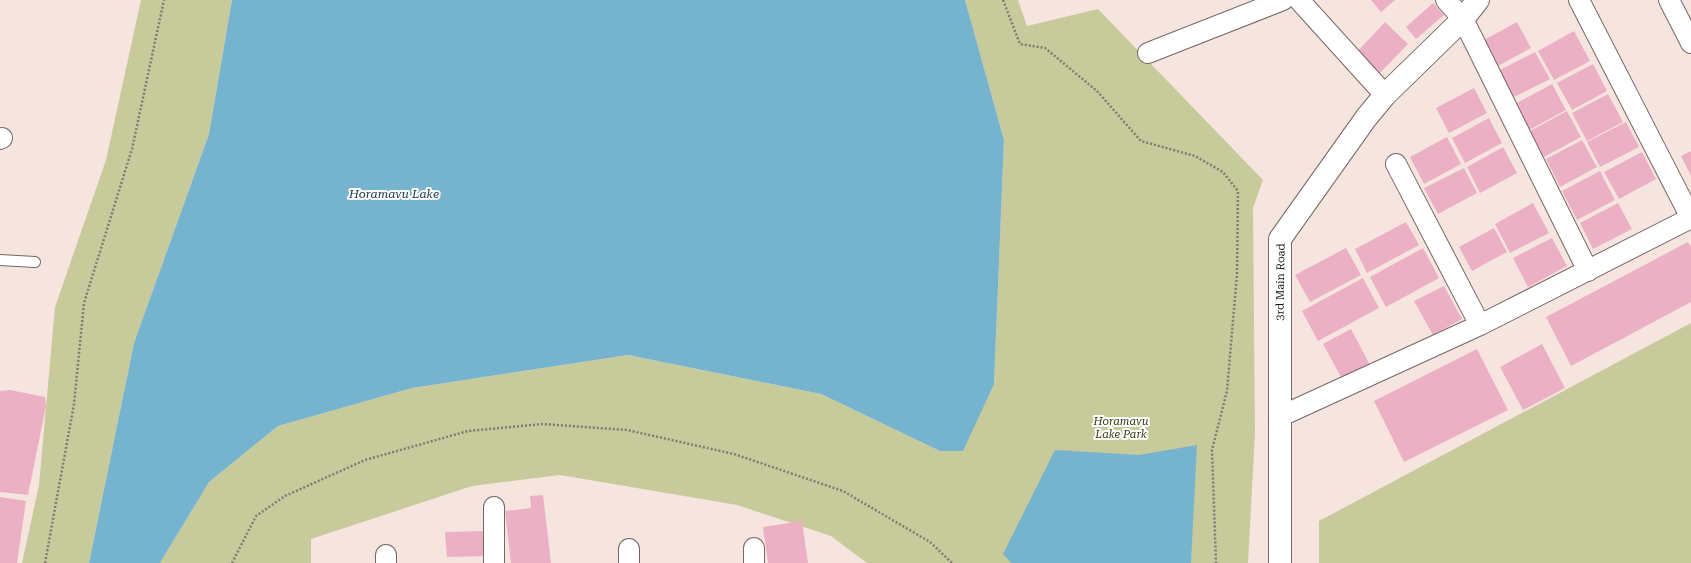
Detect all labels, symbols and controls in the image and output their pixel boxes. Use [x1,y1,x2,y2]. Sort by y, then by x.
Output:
water label: Horamavu Lake [348,187,439,201]
street label: 3rd Main Road [1273,243,1288,321]
park label: Horamavu Lake Park [1093,415,1149,441]

